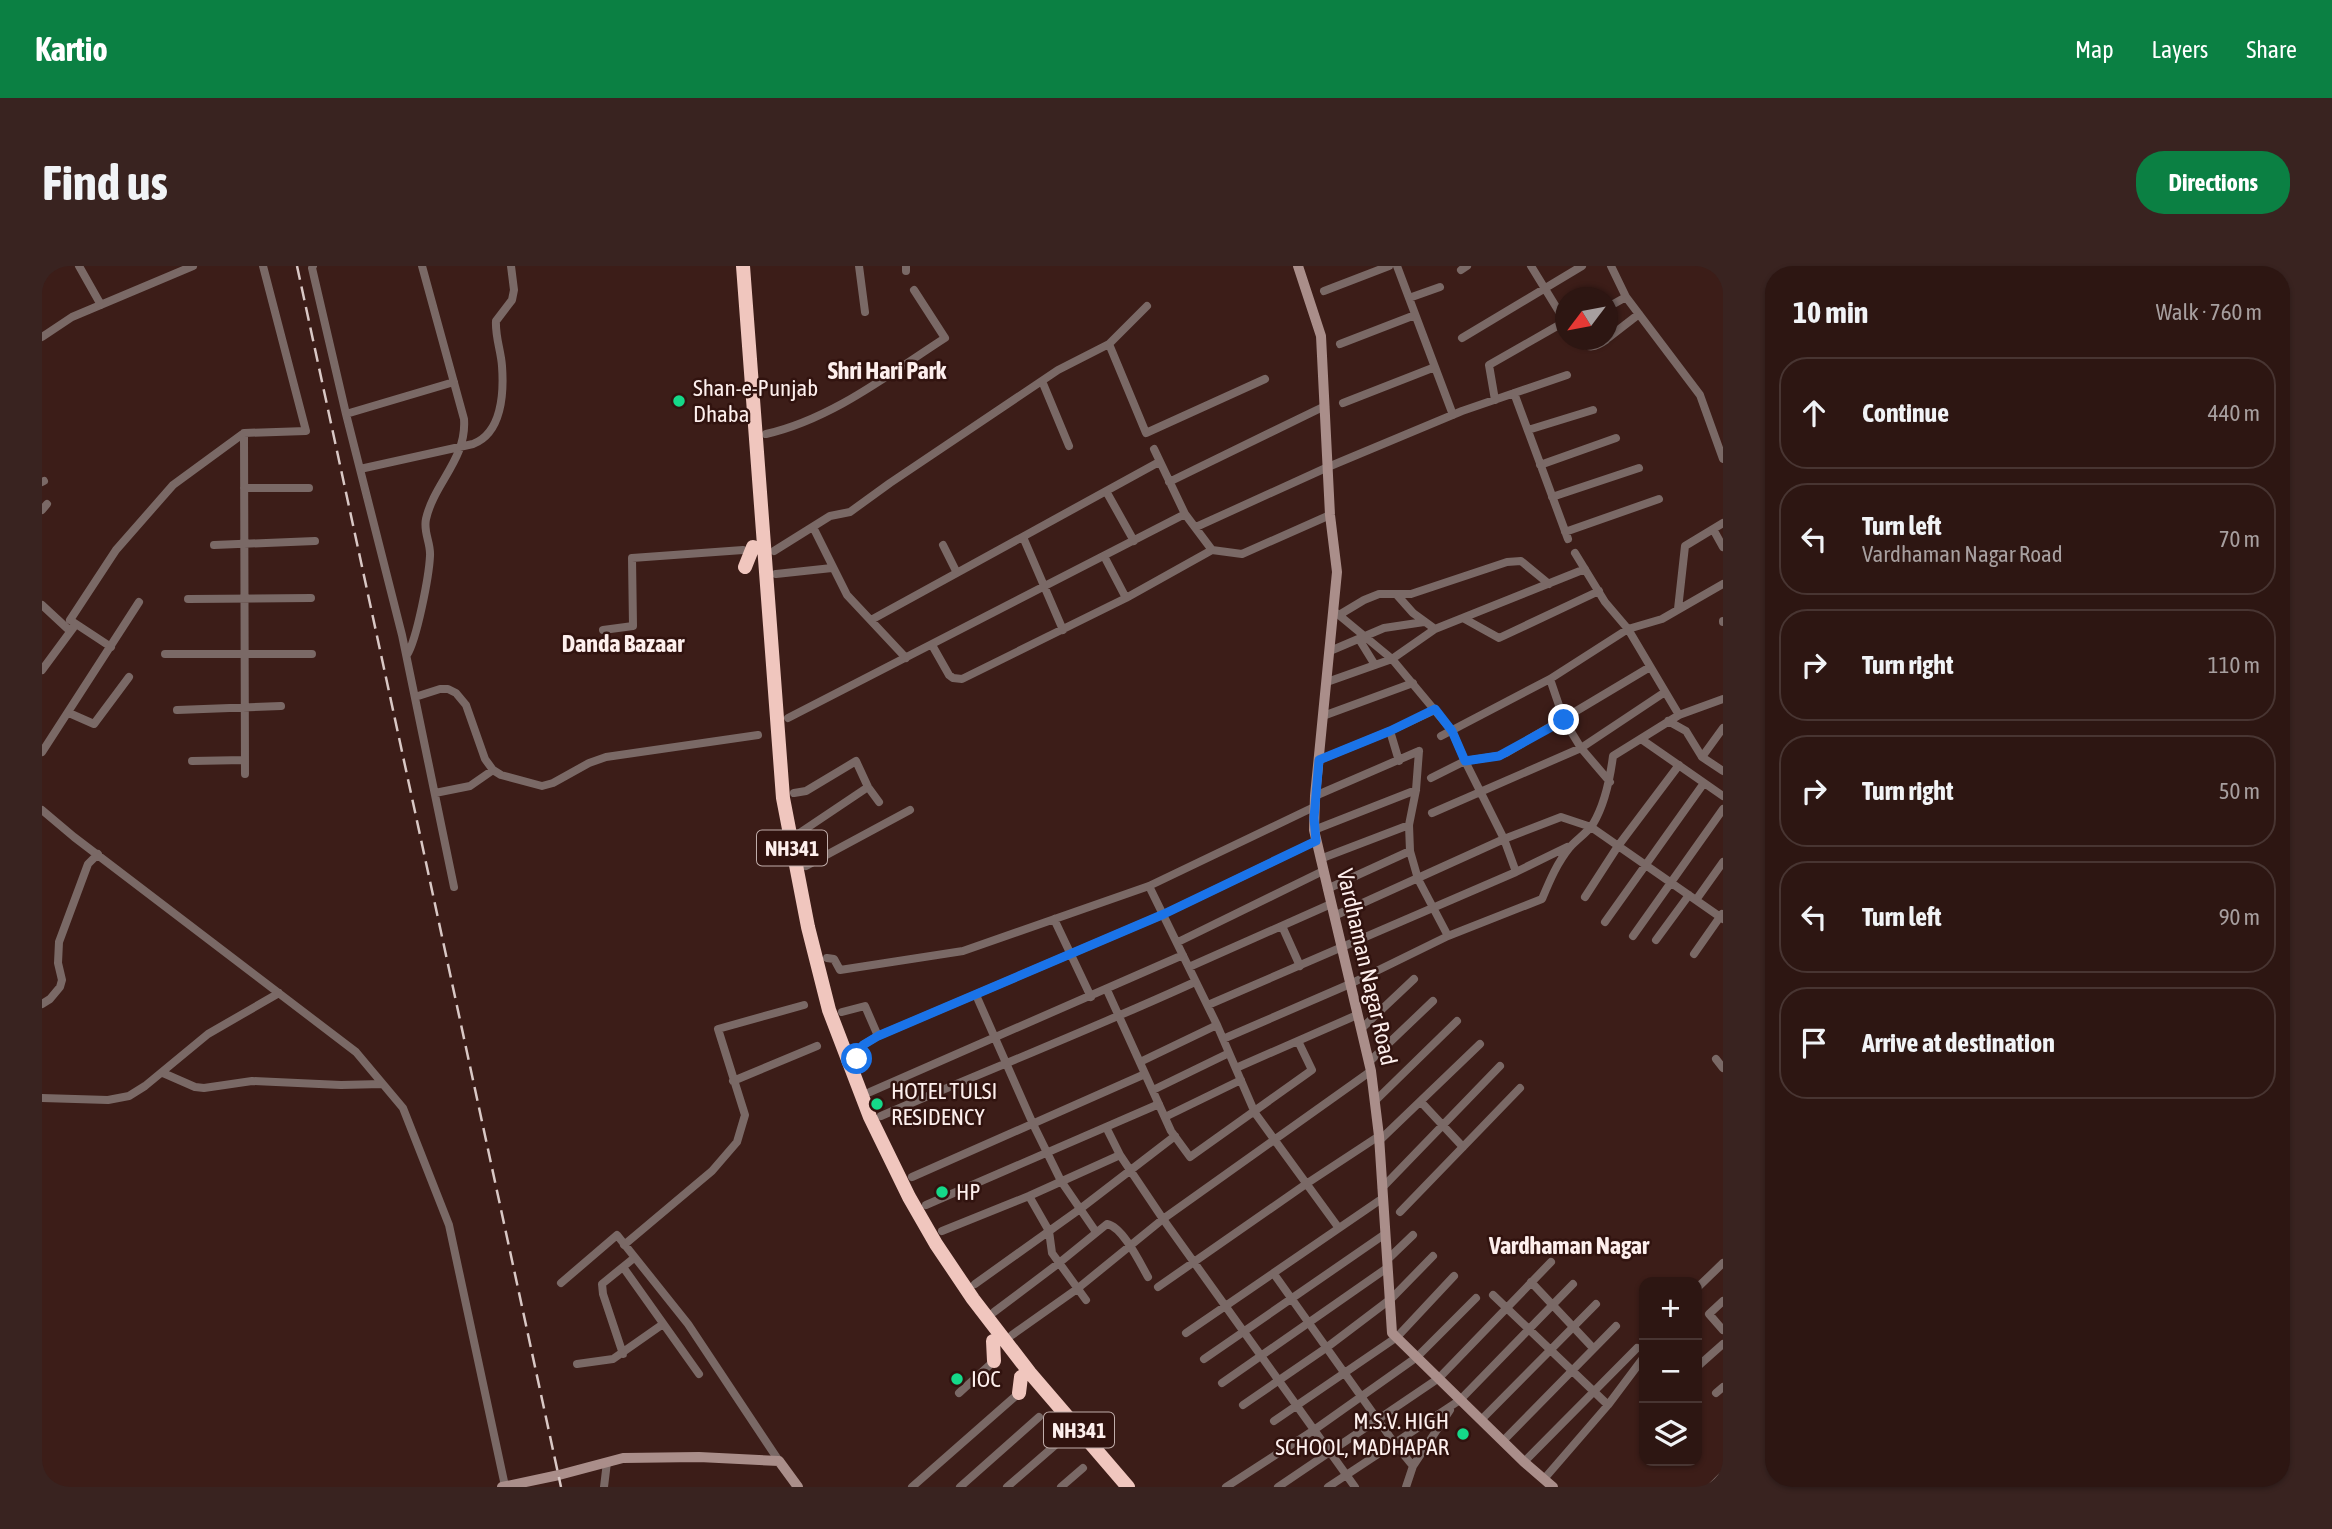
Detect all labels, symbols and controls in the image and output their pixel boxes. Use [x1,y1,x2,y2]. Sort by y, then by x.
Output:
text: Kartio [35,30,108,68]
text: Map [2075,36,2114,63]
text: Layers [2152,36,2208,63]
text: Share [2246,36,2297,63]
button: Directions [2136,151,2290,214]
text: Find us [42,154,168,210]
north arrow [1555,287,1618,350]
text: 10 min [1793,295,1868,329]
text: Walk · 760 m [2156,299,2262,325]
district label: Shri Hari Park [828,357,947,384]
place label: Shan-e-Punjab Dhaba [693,375,818,427]
marker: Shan-e-Punjab Dhaba [671,393,687,409]
icon: ahead [1795,394,1833,432]
text: Continue [1862,398,1949,428]
text: 440 m [2208,400,2260,426]
text: Turn left [1862,511,1942,541]
icon: left [1795,520,1833,558]
text: 70 m [2219,526,2260,552]
text: Vardhaman Nagar Road [1862,541,2063,567]
district label: Danda Bazaar [562,630,685,657]
icon: right [1795,646,1833,684]
text: Turn right [1862,650,1953,680]
text: 110 m [2208,652,2260,678]
route end [1548,704,1579,735]
icon: right [1795,772,1833,810]
text: Turn right [1862,776,1953,806]
text: 50 m [2219,778,2260,804]
road number: NH341 [757,830,827,866]
street label: Vardhaman Nagar Road [1332,866,1402,1068]
icon: left [1795,898,1833,936]
text: Turn left [1862,902,1942,932]
text: 90 m [2219,904,2260,930]
icon: arrive [1795,1024,1833,1062]
text: Arrive at destination [1862,1028,2055,1058]
route start [841,1043,872,1074]
place label: HOTEL TULSI RESIDENCY [891,1078,997,1130]
marker: HOTEL TULSI RESIDENCY [869,1096,885,1112]
place label: HP [956,1179,981,1205]
marker: HP [934,1184,950,1200]
district label: Vardhaman Nagar [1488,1232,1650,1259]
map controls [1639,1277,1702,1466]
button: + [1639,1277,1702,1340]
button: − [1639,1340,1702,1403]
place label: IOC [971,1366,1001,1392]
marker: IOC [949,1371,965,1387]
button: layers [1639,1403,1702,1466]
place label: M.S.V. HIGH SCHOOL, MADHAPAR [1275,1408,1449,1460]
road number: NH341 [1044,1412,1114,1448]
marker: M.S.V. HIGH SCHOOL, MADHAPAR [1455,1426,1471,1442]

